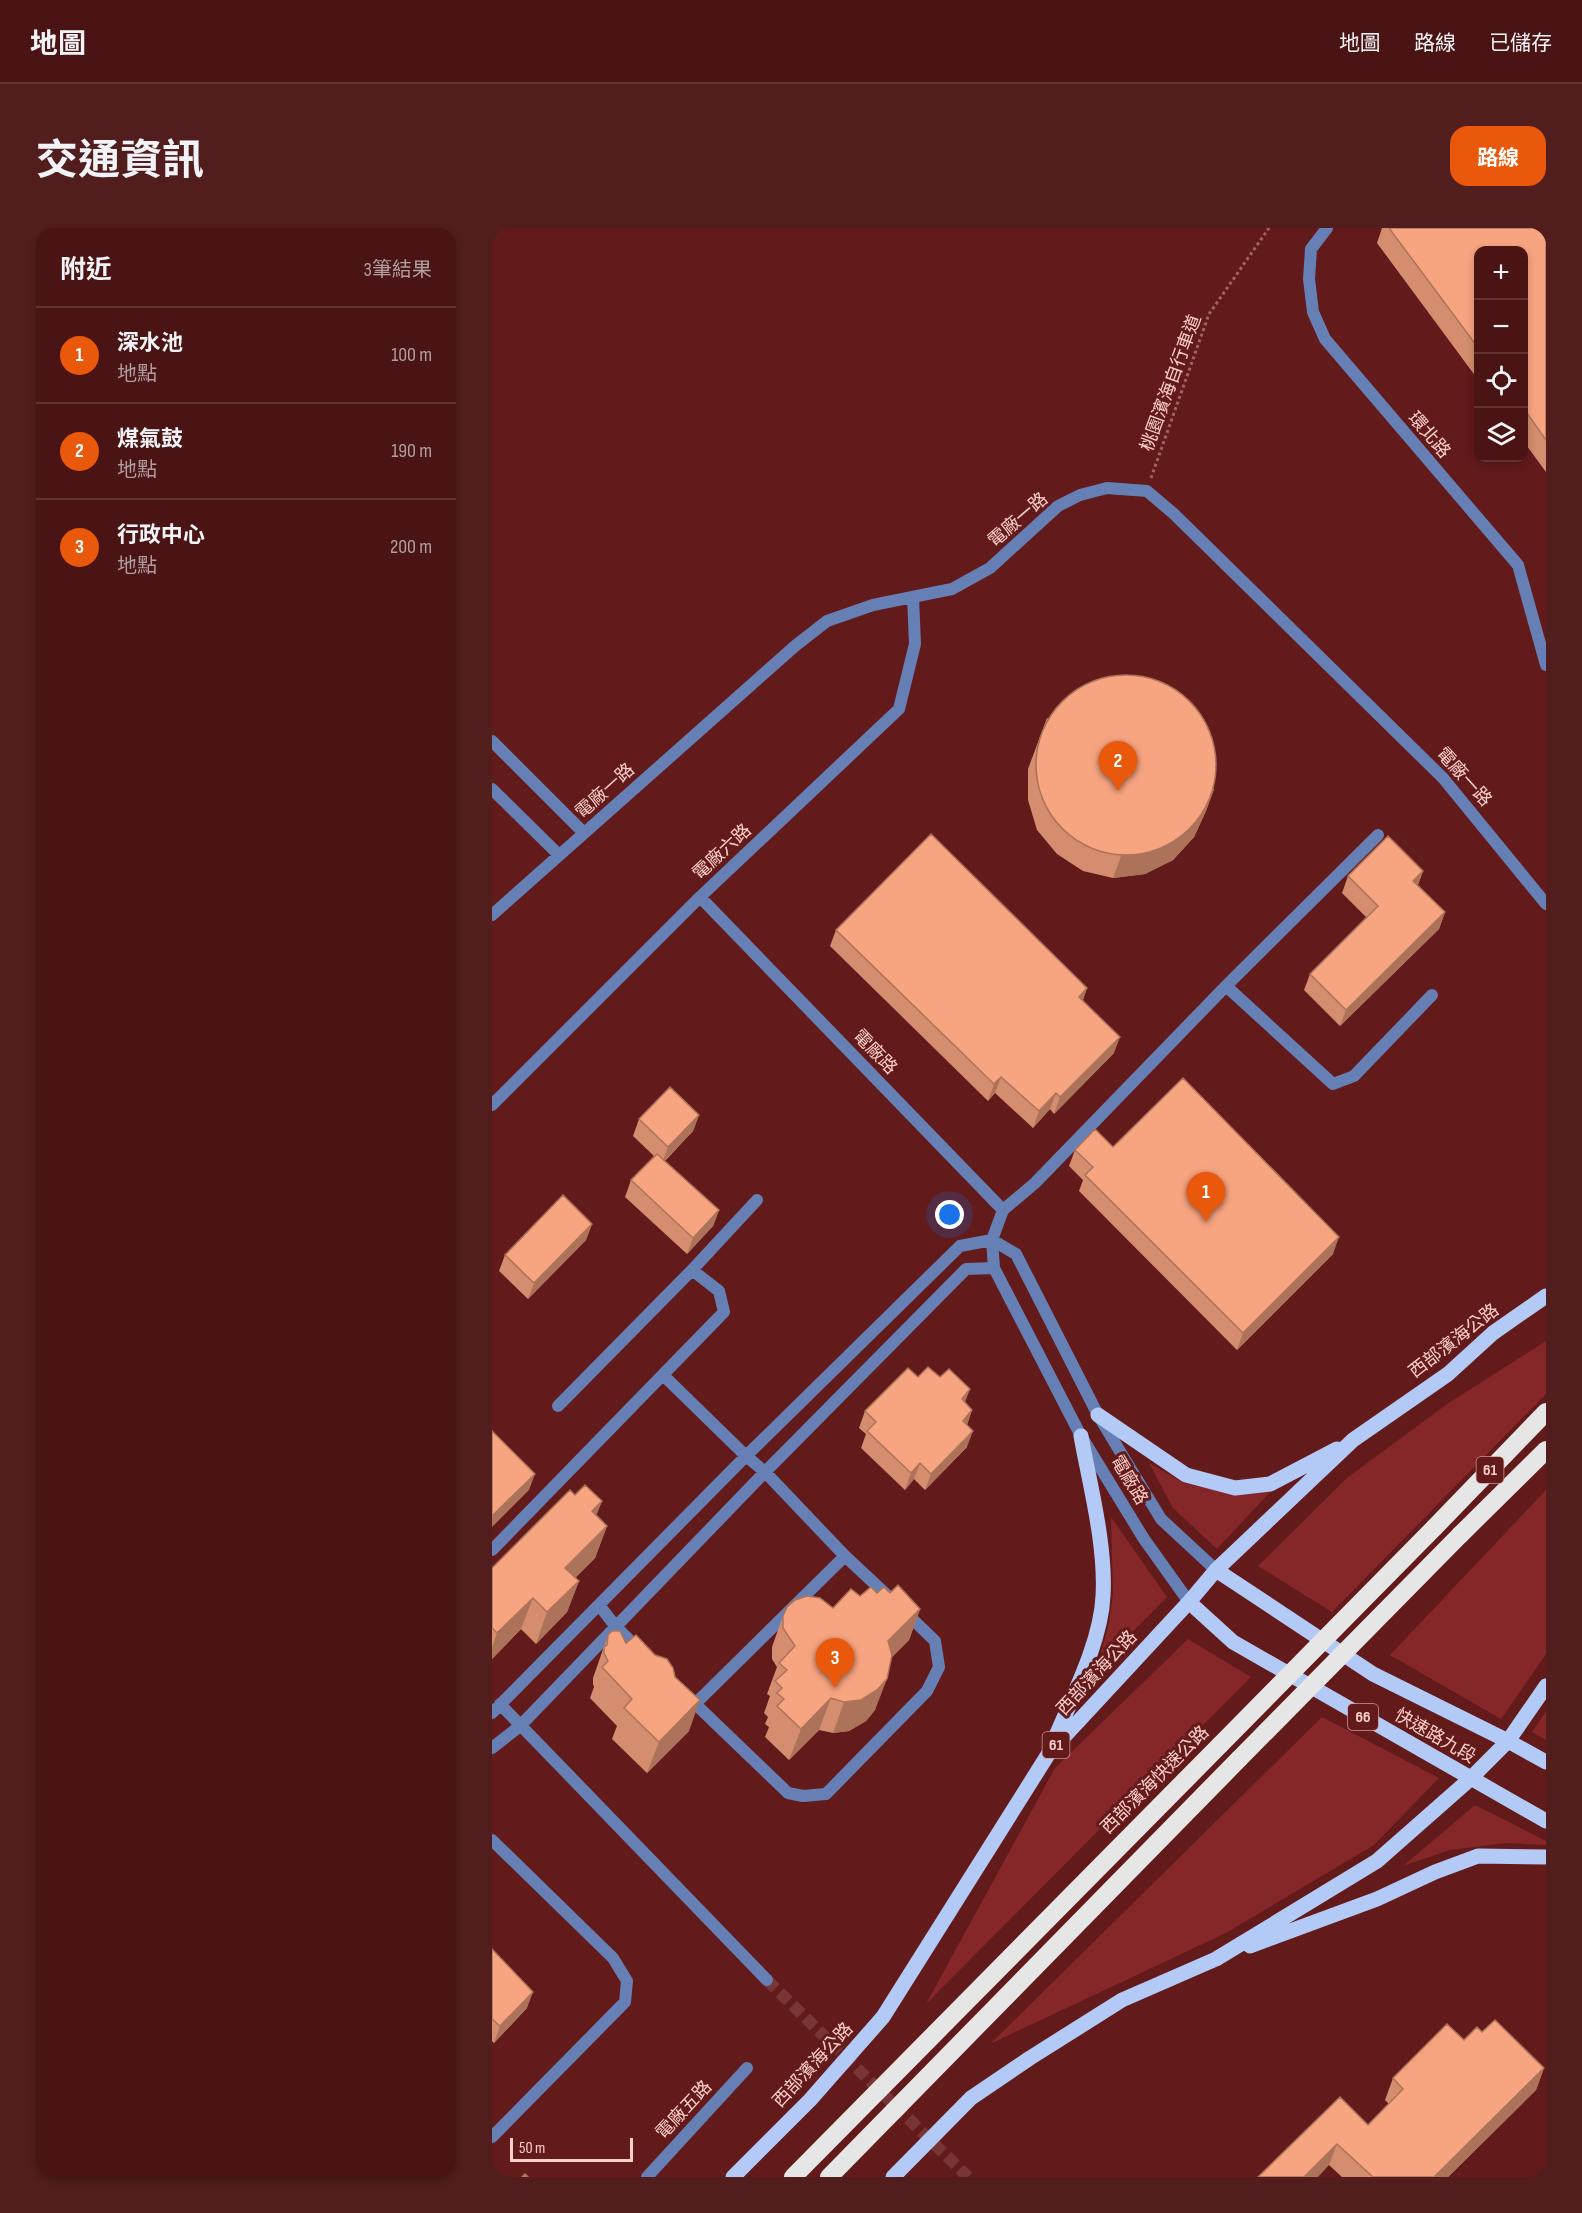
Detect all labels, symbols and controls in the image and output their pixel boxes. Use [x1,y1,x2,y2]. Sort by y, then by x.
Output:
text: 地圖 [30,28,86,61]
text: 地圖 [1339,31,1381,56]
text: 路線 [1414,31,1456,56]
text: 已儲存 [1489,31,1552,56]
button: 路線 [1450,126,1546,186]
text: 交通資訊 [36,136,204,187]
map controls [1474,246,1528,462]
button: + [1474,246,1528,300]
text: 附近 [60,255,112,286]
text: 3筆結果 [364,258,432,282]
button: − [1474,300,1528,354]
street label: 桃園濱海自行車道 [1137,312,1205,454]
text: 深水池 [117,330,183,357]
text: 1 [76,343,83,367]
text: 100 m [391,343,432,367]
button: locate [1474,354,1528,408]
text: 地點 [117,362,157,386]
street label: 環北路 [1403,408,1455,462]
button: layers [1474,408,1528,462]
text: 煤氣鼓 [117,426,183,453]
text: 2 [75,439,84,463]
text: 190 m [391,439,432,463]
text: 地點 [117,458,157,482]
street label: 電廠一路 [984,488,1052,552]
text: 行政中心 [117,522,205,549]
text: 3 [75,535,84,559]
text: 200 m [390,535,432,559]
text: 地點 [117,554,157,578]
pin: 2 [1098,742,1138,791]
street label: 電廠一路 [1432,743,1496,811]
street label: 電廠一路 [571,759,639,823]
street label: 電廠六路 [689,820,755,884]
street label: 電廠路 [849,1025,901,1079]
pin: 1 [1186,1172,1226,1222]
your location [935,1200,964,1229]
street label: 西部濱海公路 [1405,1299,1503,1383]
street label: 電廠路 [1106,1451,1152,1509]
road number: 61 [1476,1457,1504,1483]
street label: 西部濱海公路 [1052,1626,1142,1720]
pin: 3 [816,1638,854,1688]
road number: 66 [1348,1704,1378,1730]
street label: 快速路九段 [1391,1704,1479,1768]
street label: 西部濱海快速公路 [1097,1722,1213,1838]
road number: 61 [1042,1732,1070,1758]
street label: 西部濱海公路 [768,2018,858,2112]
street label: 電廠五路 [652,2077,716,2143]
scale bar [510,2135,633,2162]
text: 50 m [519,2139,545,2158]

